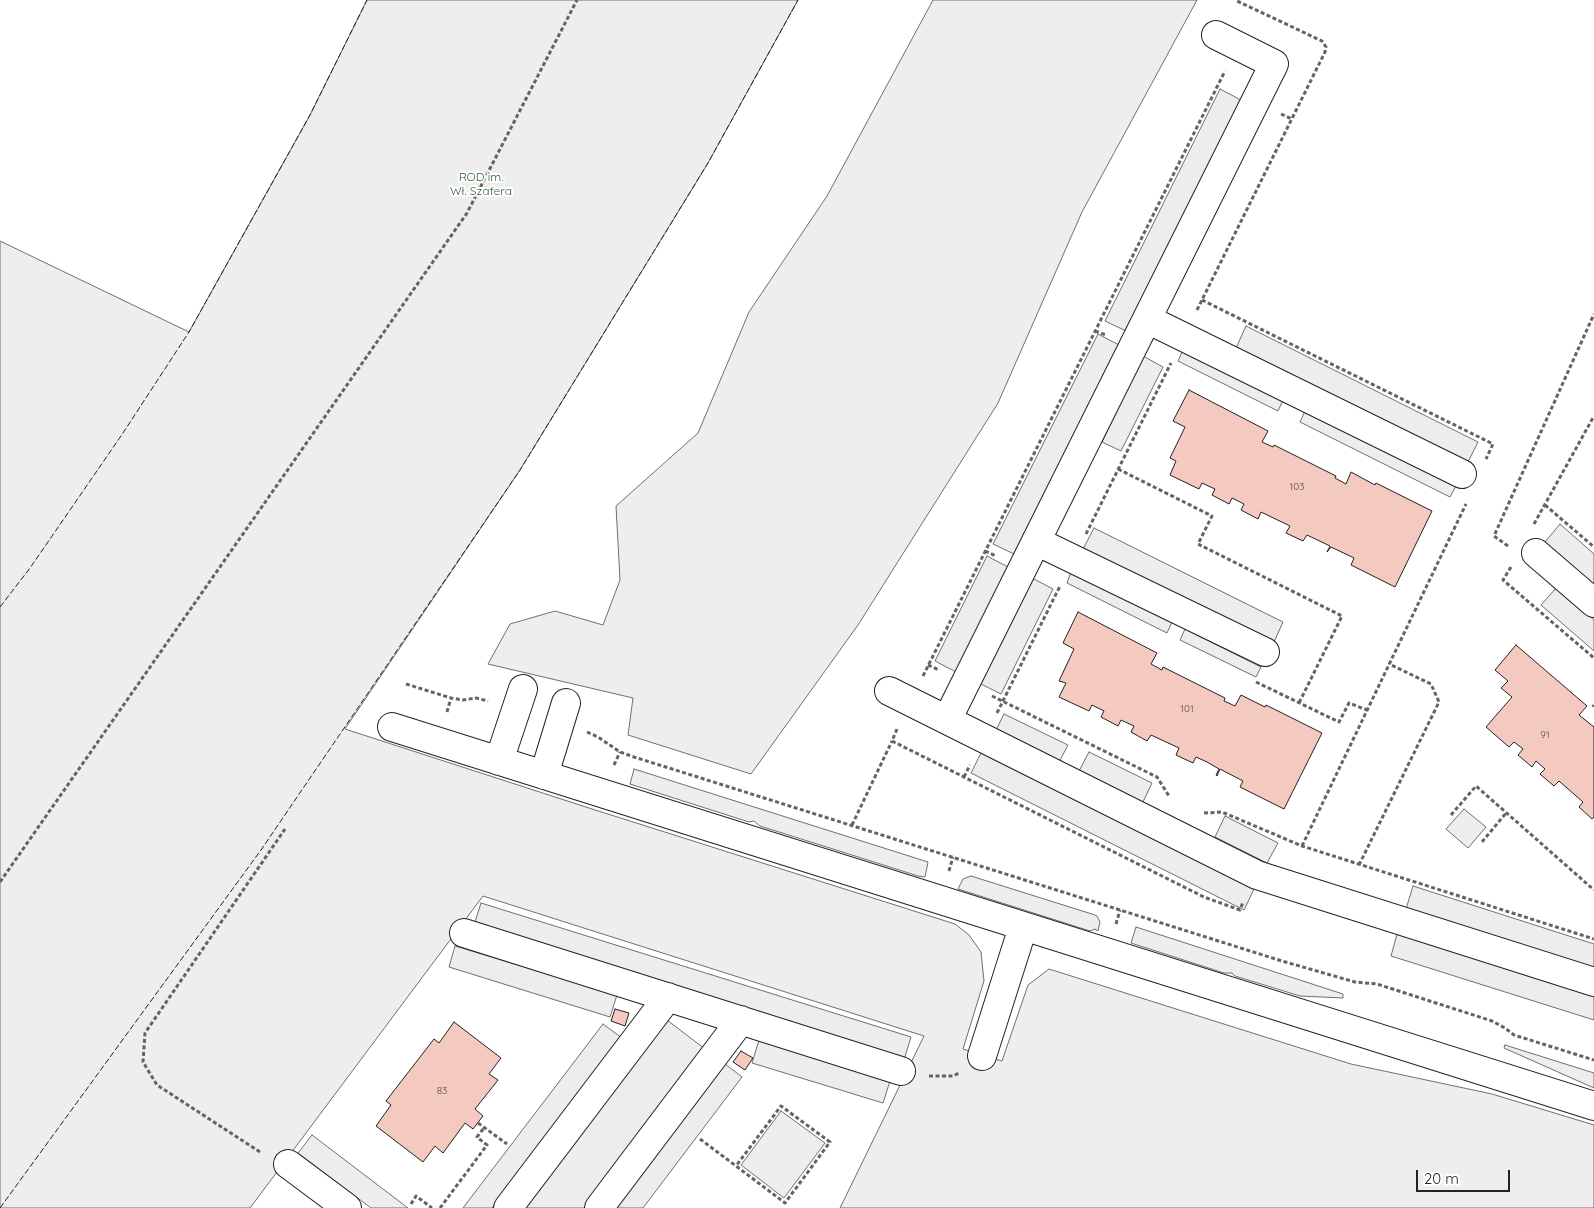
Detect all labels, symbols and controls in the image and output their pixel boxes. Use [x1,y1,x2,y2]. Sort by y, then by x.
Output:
park label: ROD im. Wł. Szafera [450,170,512,198]
house number: 103 [1290,481,1304,493]
house number: 101 [1180,703,1194,715]
house number: 91 [1540,729,1550,741]
house number: 83 [437,1085,447,1097]
scale bar [1419,1160,1513,1192]
text: 20 m [1424,1169,1459,1188]

